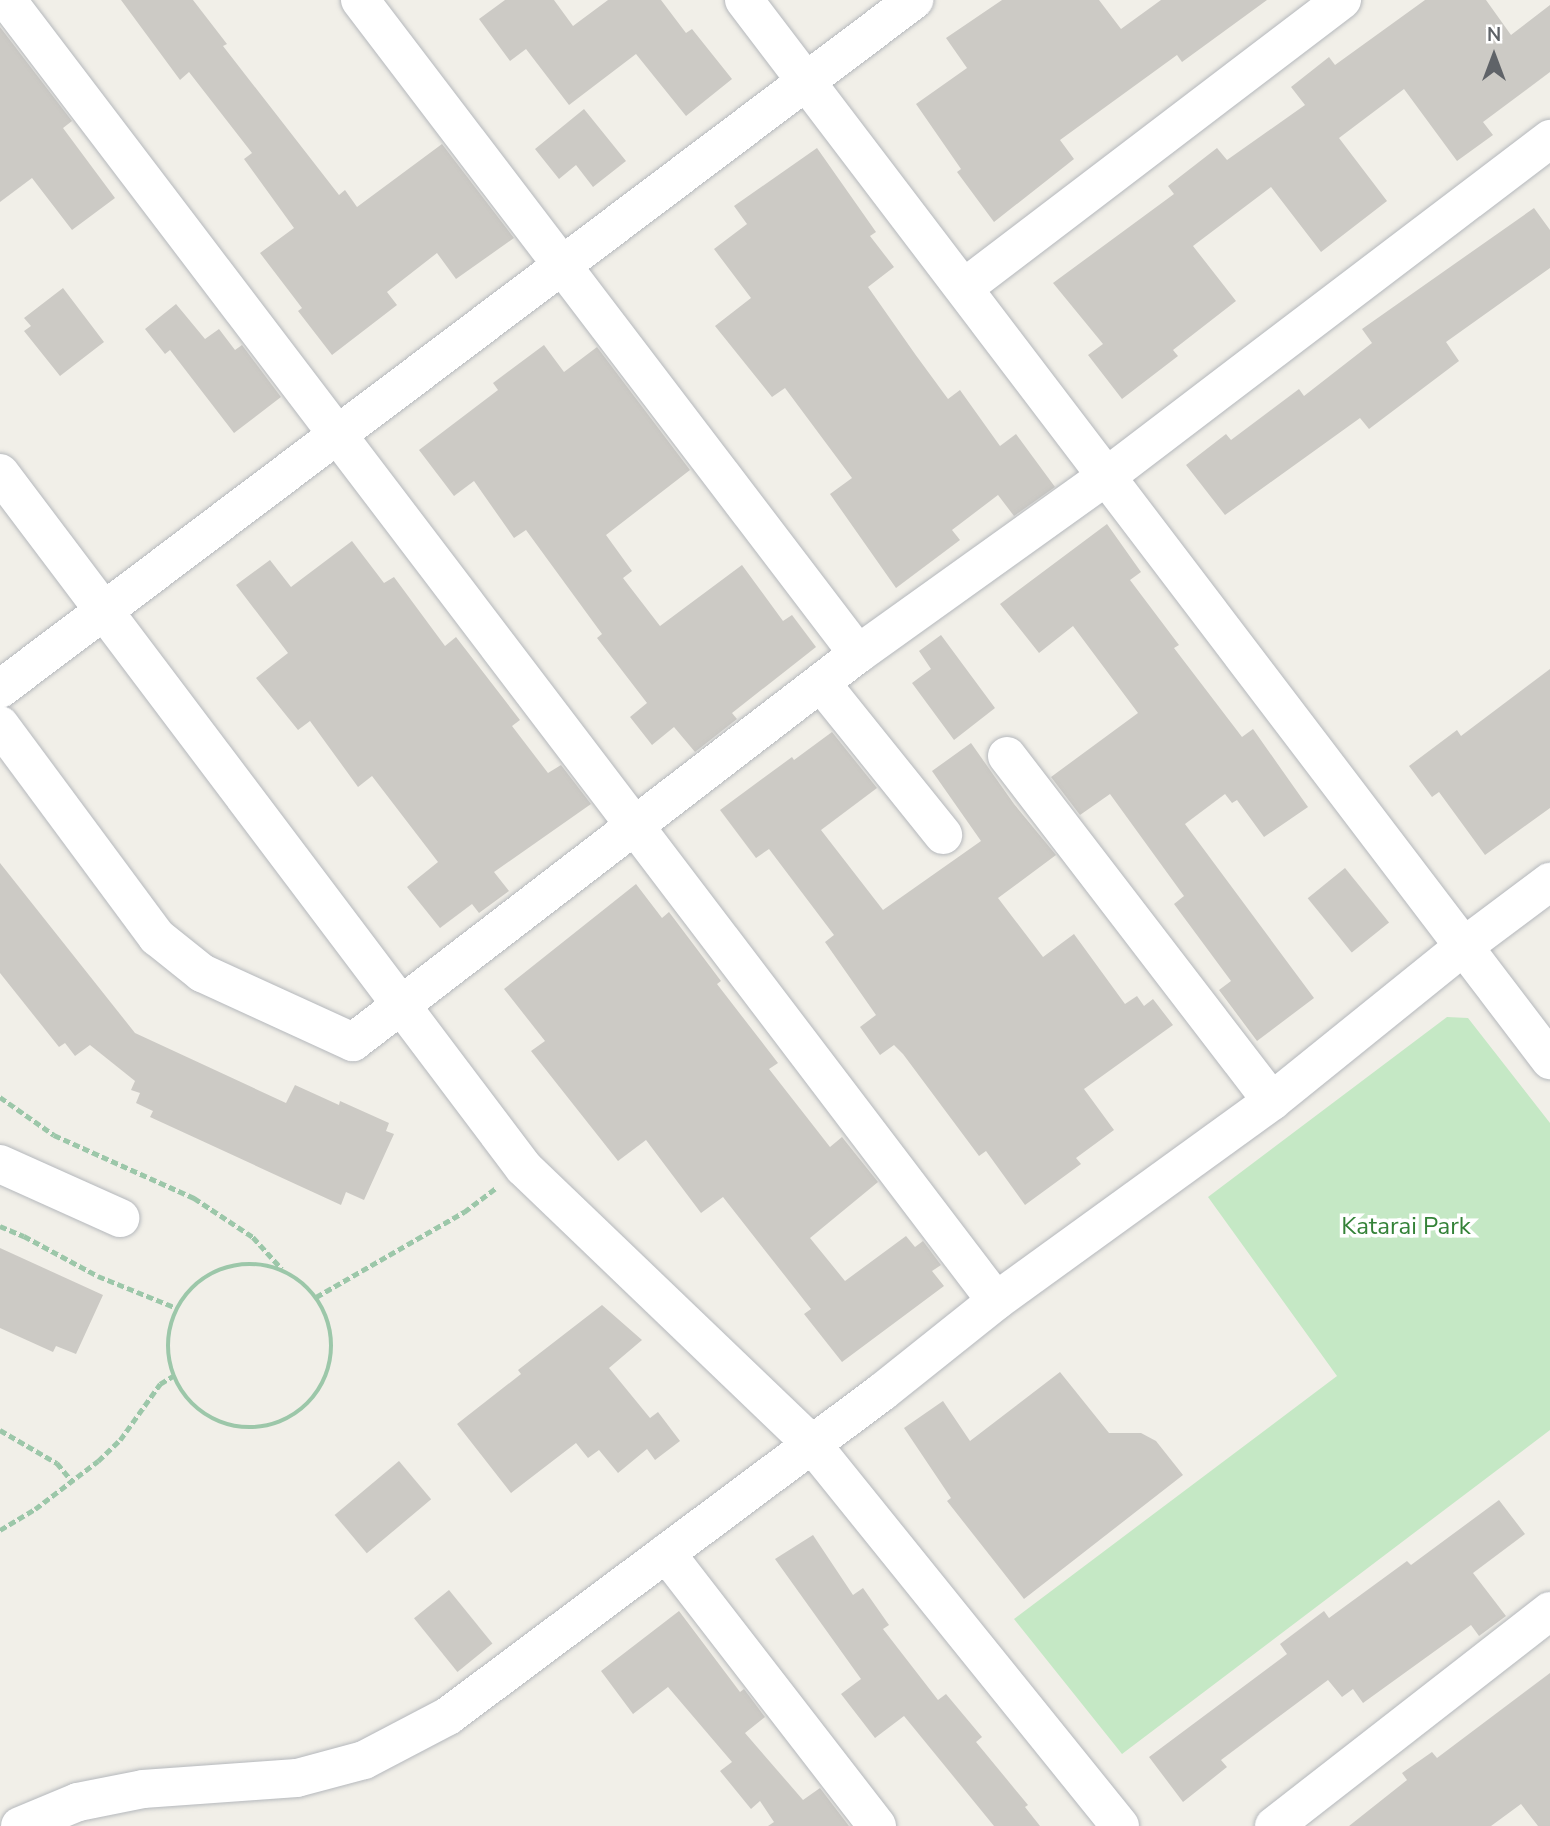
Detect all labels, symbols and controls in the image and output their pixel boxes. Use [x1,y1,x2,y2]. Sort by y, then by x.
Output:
north arrow [1459,21,1529,91]
text: N [1487,22,1501,48]
park label: Katarai Park [1341,1213,1471,1241]

